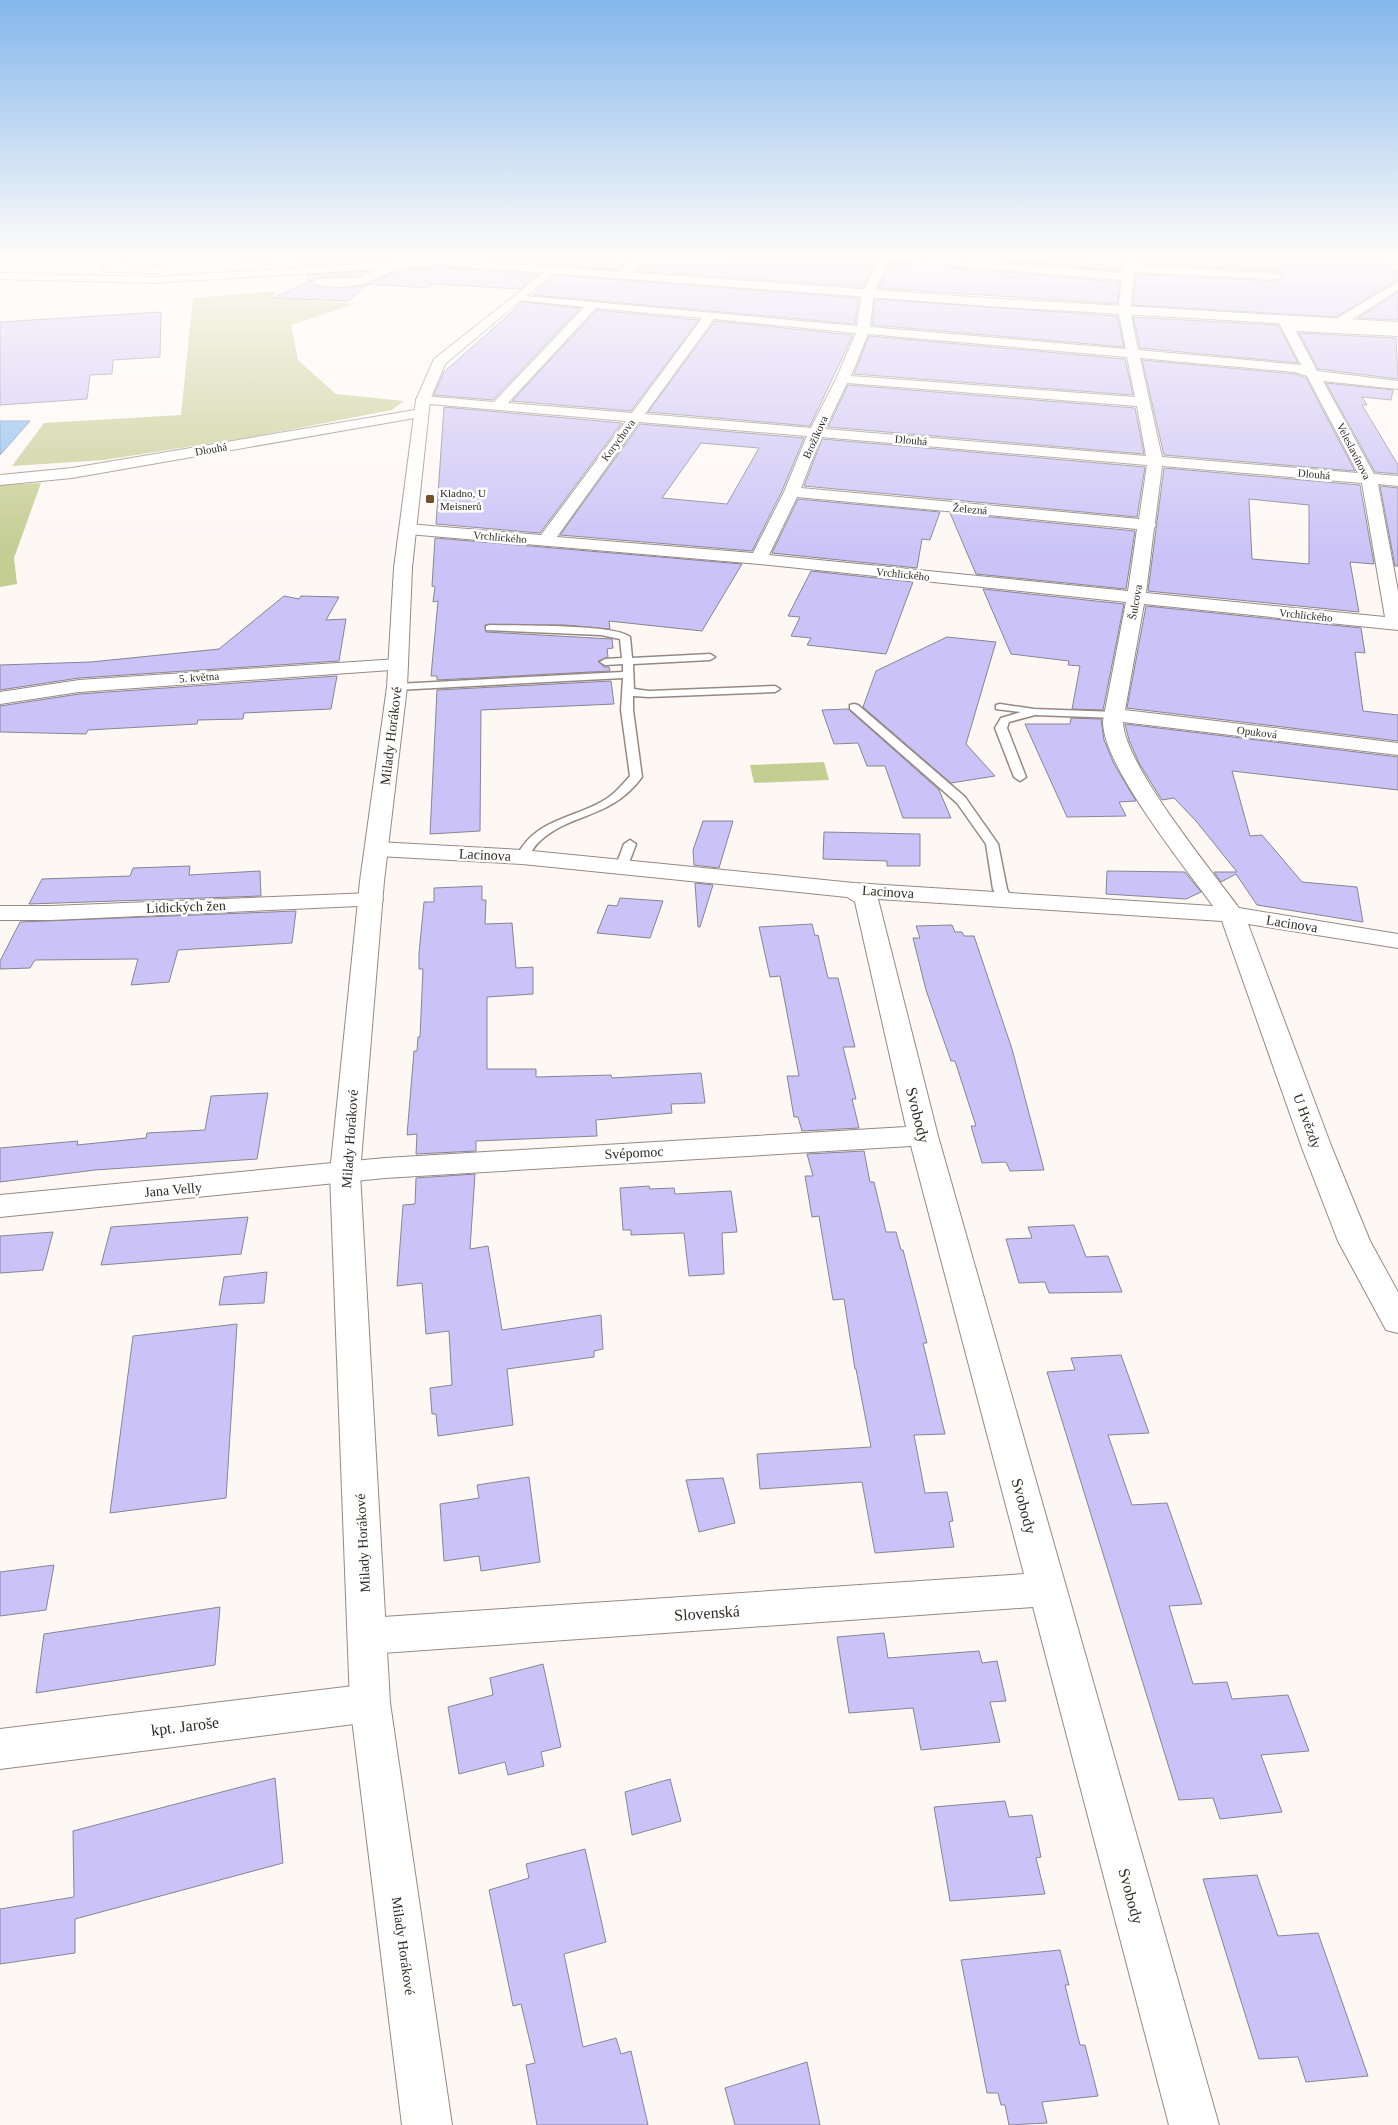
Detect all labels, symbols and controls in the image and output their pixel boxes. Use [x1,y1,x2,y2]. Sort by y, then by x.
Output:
street label: Brožíkova [800,414,830,460]
street label: Korychova [599,417,637,463]
street label: Veleslavínova [1335,421,1373,481]
street label: Dlouhá [894,433,928,447]
street label: Dlouhá [194,440,228,458]
street label: Dlouhá [1297,467,1331,481]
place label: Kladno, U Meisnerů [440,487,486,512]
marker: Kladno, U Meisnerů [424,493,436,505]
street label: Železná [952,502,988,517]
street label: Vrchlického [473,529,528,545]
street label: Vrchlického [876,565,931,583]
street label: Šulcova [1126,583,1144,620]
street label: Vrchlického [1279,606,1334,624]
street label: 5. května [178,670,220,684]
street label: Milady Horákové [378,686,404,786]
street label: Opuková [1236,724,1278,740]
street label: Lacinova [459,846,512,864]
street label: Lacinova [861,883,915,901]
street label: Lidických žen [146,898,226,916]
street label: Lacinova [1265,913,1320,936]
street label: Svobody [902,1085,933,1145]
street label: Milady Horákové [339,1089,361,1189]
street label: U Hvězdy [1290,1092,1324,1150]
street label: Svépomoc [604,1144,664,1162]
street label: Jana Velly [144,1180,202,1200]
street label: Svobody [1007,1476,1040,1536]
street label: Milady Horákové [353,1493,373,1593]
street label: Slovenská [674,1602,740,1624]
street label: kpt. Jaroše [150,1713,220,1740]
street label: Svobody [1114,1866,1147,1926]
street label: Milady Horákové [389,1896,417,1996]

